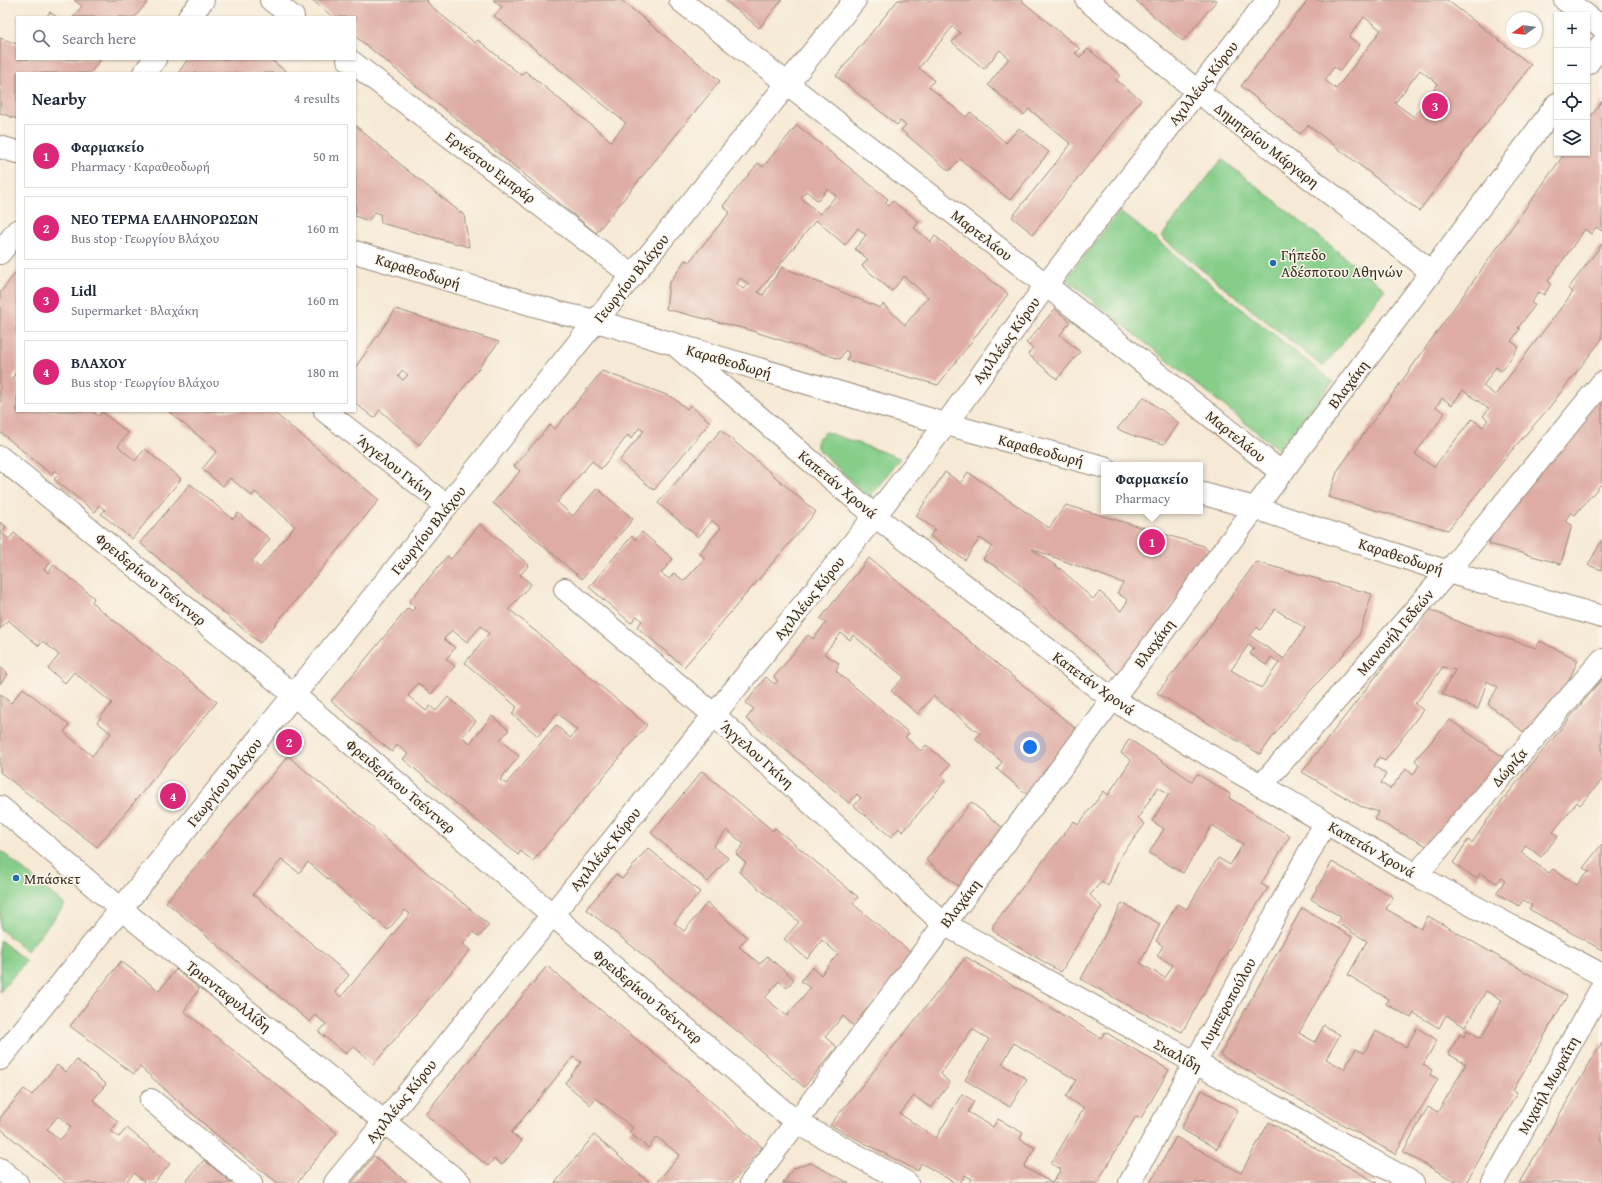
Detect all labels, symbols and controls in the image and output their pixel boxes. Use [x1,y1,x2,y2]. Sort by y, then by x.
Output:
north arrow [1506,12,1542,48]
map controls [1554,12,1590,156]
button: + [1554,12,1590,48]
search box [16,16,356,60]
icon: search [30,27,52,49]
text: Search here [62,28,136,49]
street label: Αχιλλέως Κύρου [1163,36,1243,130]
button: − [1554,48,1590,84]
button: locate [1554,84,1590,120]
text: Nearby [32,86,86,111]
text: 4 results [294,89,340,108]
pin: 3 [1422,91,1448,121]
street label: Δημητρίου Μάργαρη [1210,97,1324,193]
button: layers [1554,120,1590,156]
street label: Ερνέστου Εμπράρ [442,126,540,208]
text: Φαρμακείο [71,136,144,157]
text: 1 [43,147,49,166]
text: 50 m [313,147,339,166]
text: Pharmacy · Καραθεοδωρή [71,157,210,176]
street label: Μαρτελάου [947,204,1017,266]
text: ΝΕΟ ΤΕΡΜΑ ΕΛΛΗΝΟΡΩΣΩΝ [71,208,258,229]
text: 2 [43,219,49,238]
text: 160 m [307,219,339,238]
text: Bus stop · Γεωργίου Βλάχου [71,229,219,248]
street label: Γεωργίου Βλάχου [589,229,674,327]
place label: Γήπεδο Αδέσποτου Αθηνών [1281,244,1403,282]
street label: Καραθεοδωρή [373,248,463,294]
marker: Γήπεδο Αδέσποτου Αθηνών [1268,258,1278,268]
text: Lidl [71,280,97,301]
text: 3 [43,291,49,310]
text: 160 m [307,291,339,310]
street label: Αχιλλέως Κύρου [967,292,1045,388]
text: Supermarket · Βλαχάκη [71,301,199,320]
street label: Καραθεοδωρή [684,339,774,383]
text: ΒΛΑΧΟΥ [71,352,127,373]
street label: Βλαχάκη [1323,355,1373,413]
text: 4 [43,363,49,382]
text: 180 m [307,363,339,382]
text: Bus stop · Γεωργίου Βλάχου [71,373,219,392]
street label: Μαρτελάου [1201,405,1271,467]
street label: Άγγελου Γκίνη [352,429,438,503]
street label: Καραθεοδωρή [996,429,1086,471]
street label: Καπετάν Χρονά [794,445,882,523]
popup [1101,462,1203,514]
text: Φαρμακείο [1115,468,1189,489]
street label: Γεωργίου Βλάχου [386,481,471,579]
text: Pharmacy [1115,489,1170,508]
pin: 1 [1139,527,1165,557]
street label: Φρειδερίκου Τσέντνερ [91,528,211,630]
street label: Καραθεοδωρή [1356,532,1446,580]
street label: Αχιλλέως Κύρου [769,551,850,644]
street label: Μανουήλ Γεδεών [1352,584,1439,680]
street label: Βλαχάκη [1129,614,1179,672]
street label: Καπετάν Χρονά [1048,646,1140,720]
street label: Άγγελου Γκίνη [715,715,799,793]
pin: 2 [276,727,302,757]
street label: Γεωργίου Βλάχου [182,733,267,831]
street label: Φρειδερίκου Τσέντνερ [342,734,460,838]
your location [1020,737,1040,757]
street label: Δώριζα [1486,743,1532,791]
pin: 4 [160,781,186,811]
street label: Αχιλλέως Κύρου [565,802,646,895]
street label: Καπετάν Χρονά [1325,816,1419,882]
place label: Μπάσκετ [24,868,81,889]
marker: Μπάσκετ [11,873,21,883]
street label: Βλαχάκη [935,874,985,932]
street label: Φρειδερίκου Τσέντνερ [589,944,707,1048]
street label: Λυμπεροπούλου [1193,953,1261,1052]
street label: Τριανταφυλλίδη [182,955,276,1037]
street label: Μιχαήλ Μωραΐτη [1512,1032,1584,1138]
street label: Σκαλίδη [1150,1033,1206,1077]
street label: Αχιλλέως Κύρου [361,1054,442,1147]

